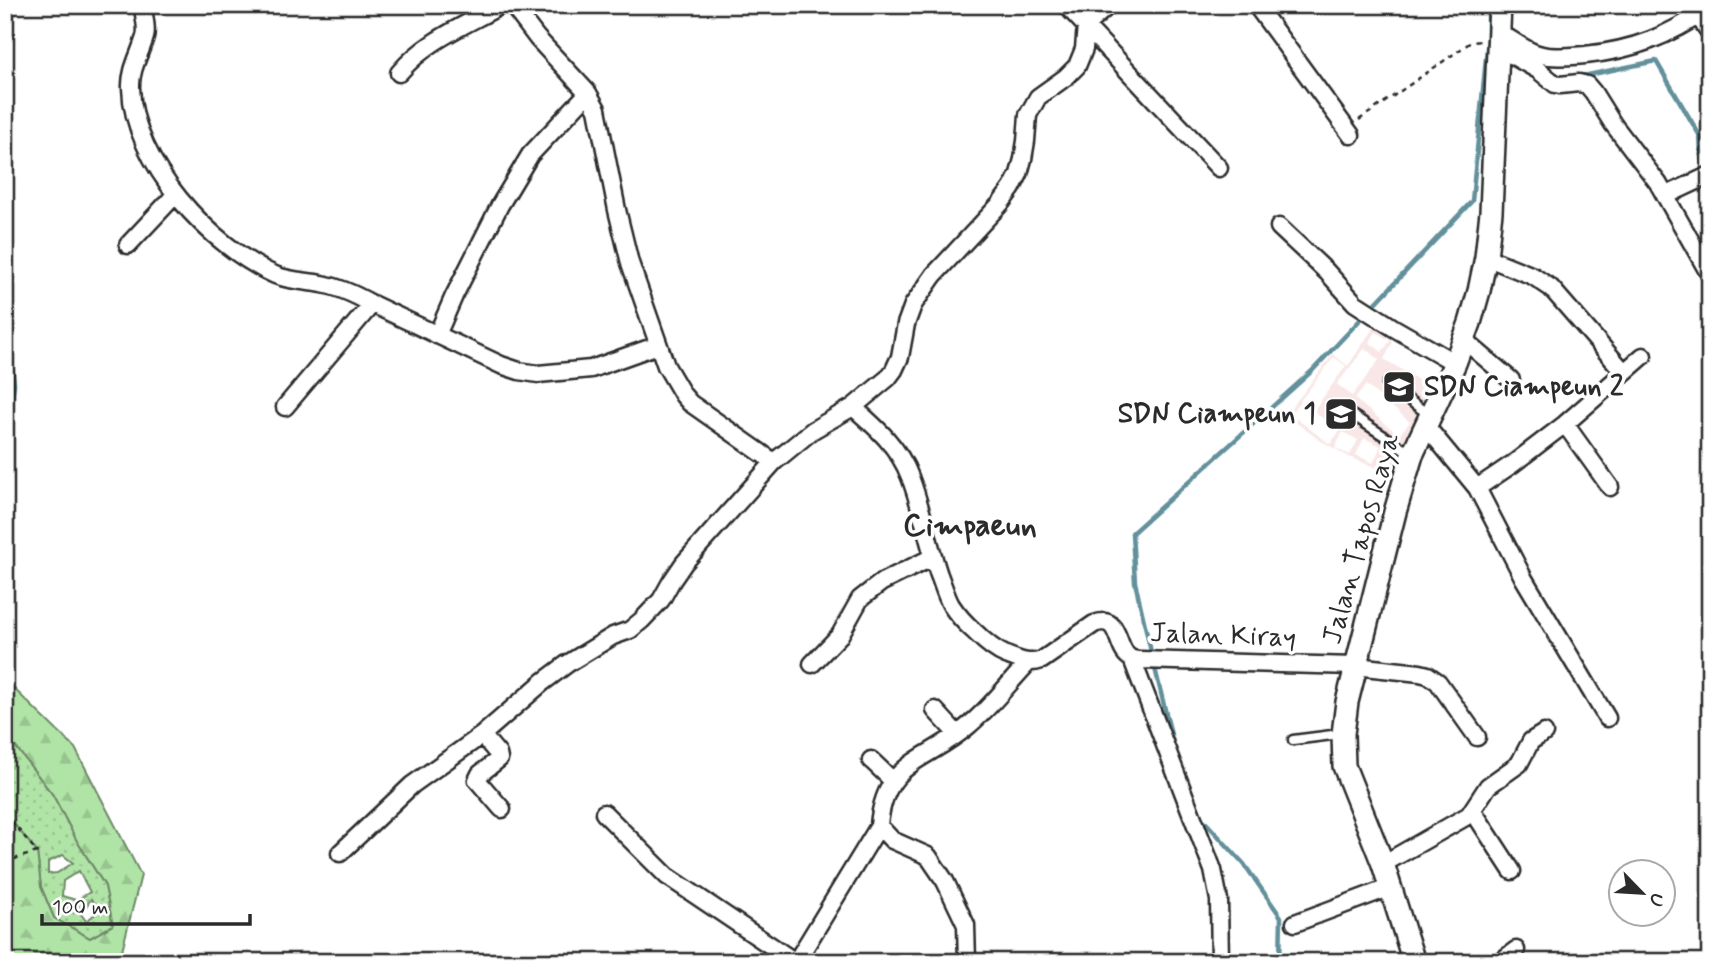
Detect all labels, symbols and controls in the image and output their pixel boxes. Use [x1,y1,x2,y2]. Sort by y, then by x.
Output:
school or university icon: SDN Ciampeun 2 [1380,368,1418,406]
place label: SDN Ciampeun 2 [1424,369,1624,406]
school or university icon: SDN Ciampeun 1 [1322,395,1360,433]
place label: SDN Ciampeun 1 [1118,396,1316,433]
street label: Jalan Tapos Raya [1314,429,1410,649]
district label: Cimpaeun [903,505,1037,547]
street label: Jalan Kiray [1149,615,1297,657]
north arrow [1606,858,1676,928]
scale bar [42,883,250,927]
text: U [1642,889,1670,910]
text: 100 m [52,894,108,922]

